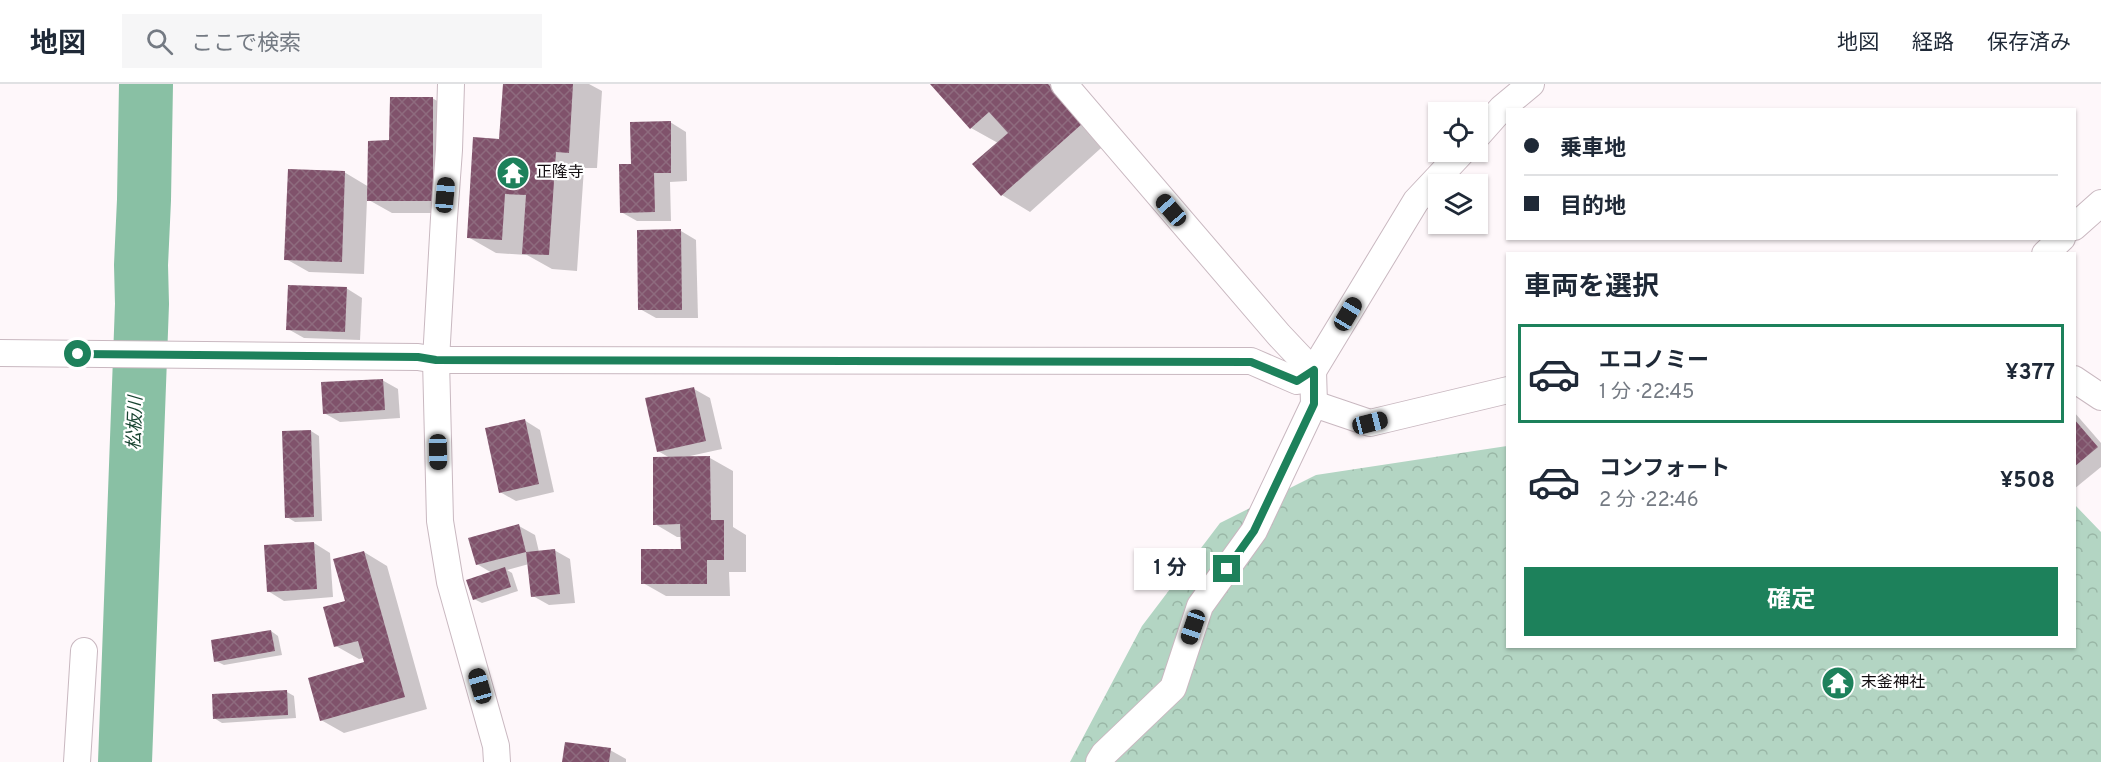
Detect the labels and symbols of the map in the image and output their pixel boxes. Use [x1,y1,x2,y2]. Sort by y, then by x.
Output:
temple icon: 正隆寺 [495,155,531,191]
place label: 正隆寺 [536,163,584,183]
car [434,176,456,214]
car [1152,191,1190,229]
car [1331,294,1365,334]
route start [64,340,91,367]
water label: 松板川 [124,394,149,450]
car [1350,410,1390,436]
car [429,434,447,470]
callout: 1 分 [1134,548,1206,590]
route end [1213,555,1240,582]
car [1179,607,1207,647]
temple icon: 末釜神社 [1820,665,1856,701]
car [466,666,494,706]
place label: 末釜神社 [1861,673,1925,693]

